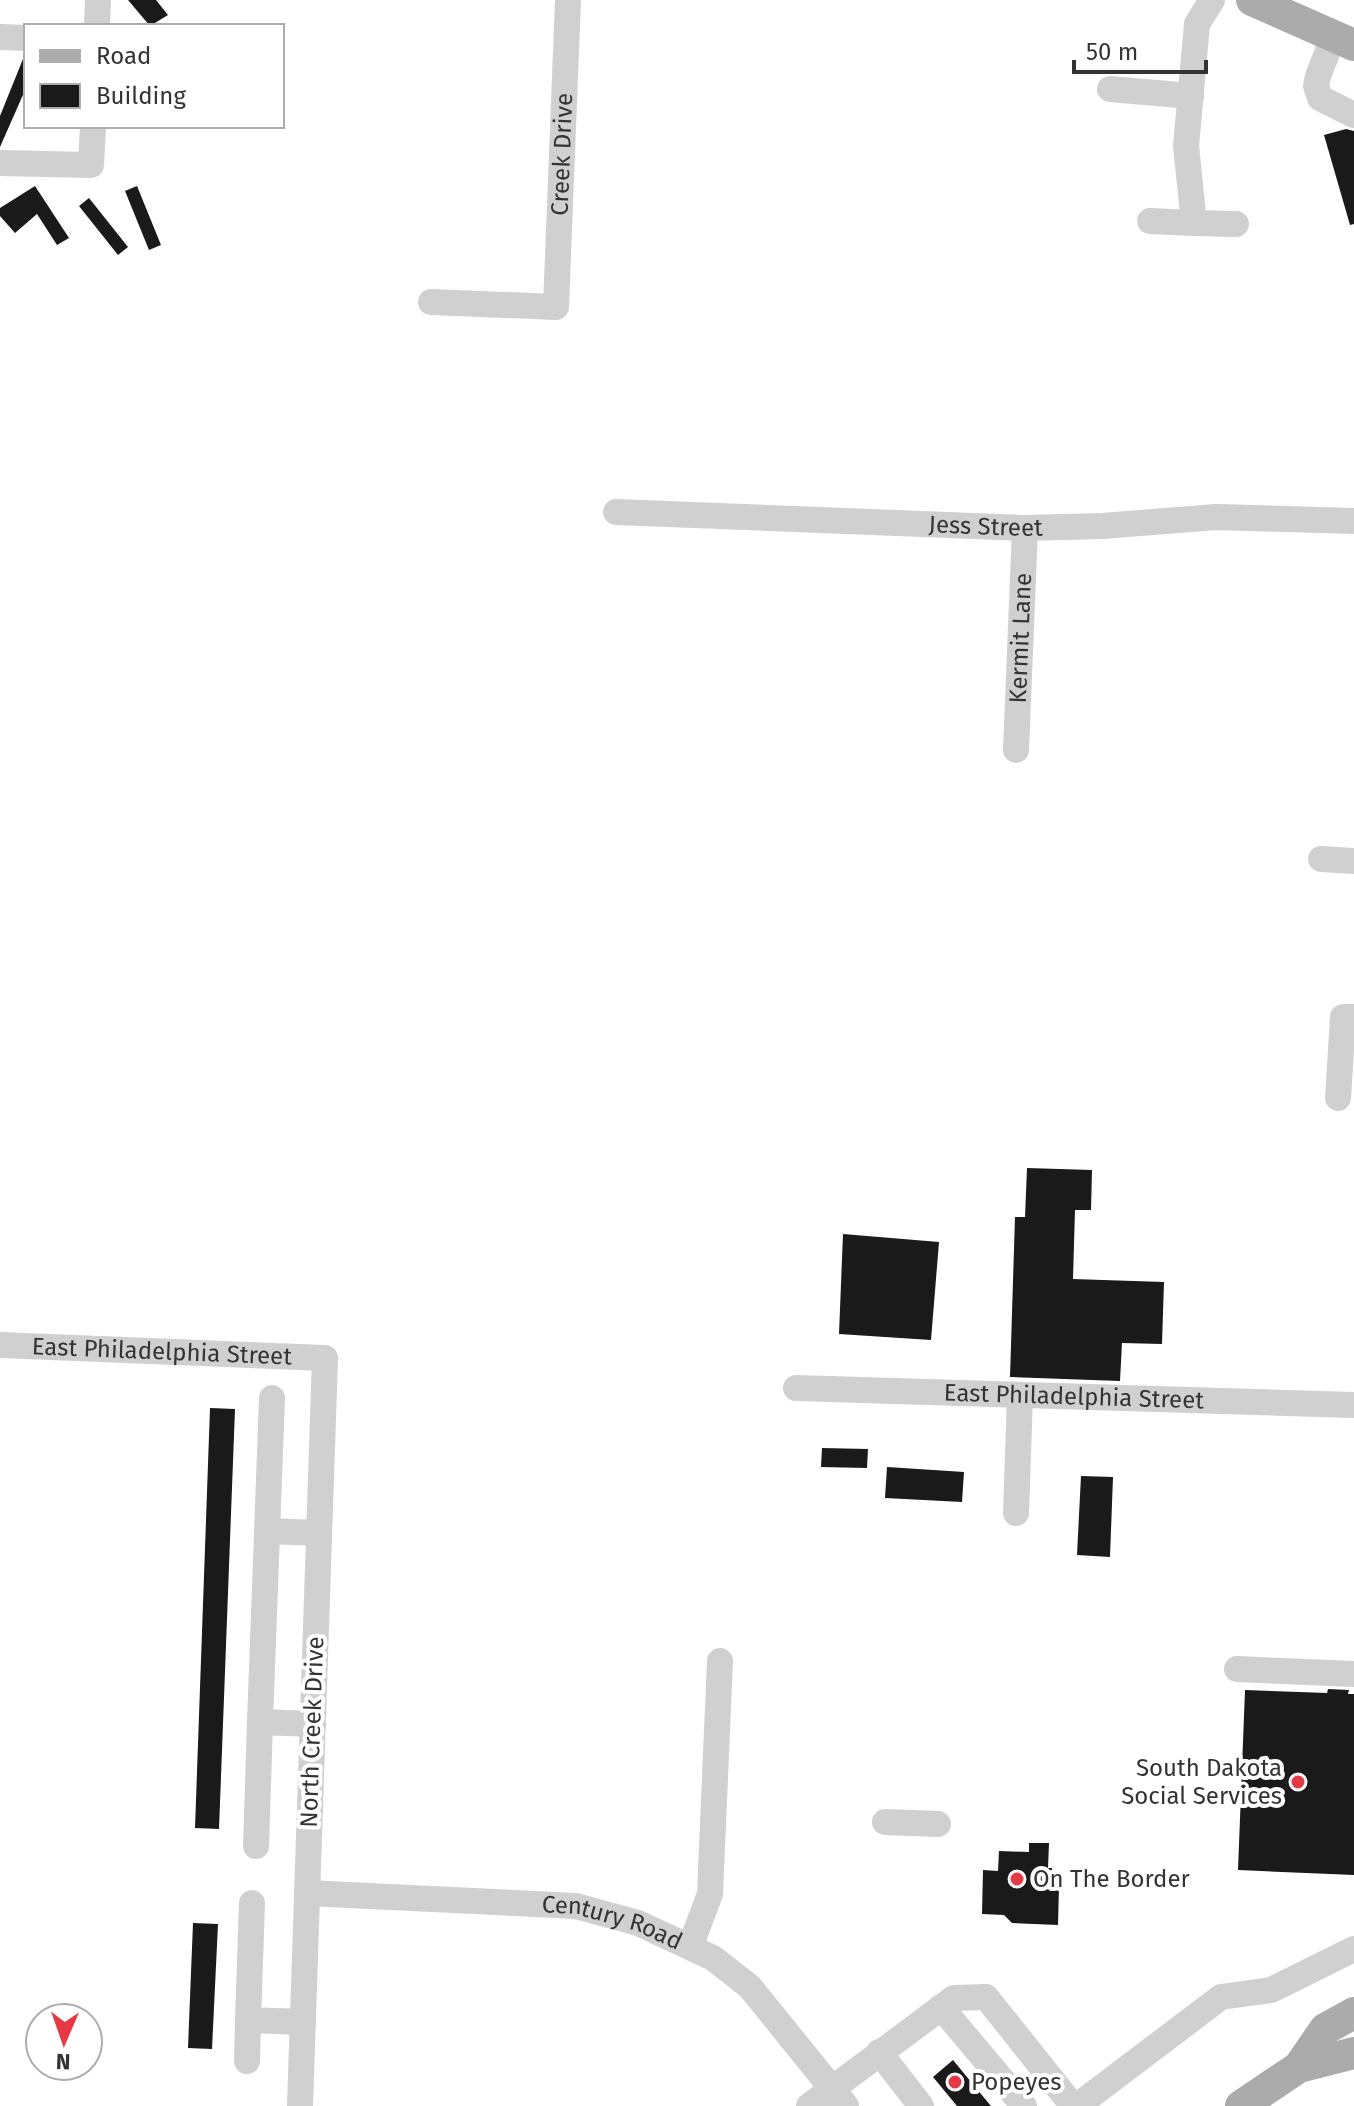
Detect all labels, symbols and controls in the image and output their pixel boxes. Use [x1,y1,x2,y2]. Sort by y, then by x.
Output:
legend [24,24,284,128]
scale bar [1074,24,1206,74]
text: 50 m [1086,38,1138,66]
text: Road [96,42,151,70]
text: Building [96,82,186,110]
street label: Creek Drive [546,92,578,216]
street label: Jess Street [928,510,1043,542]
street label: Kermit Lane [1004,572,1037,704]
street label: East Philadelphia Street [31,1332,293,1371]
street label: East Philadelphia Street [943,1379,1205,1414]
street label: North Creek Drive [295,1636,329,1828]
place label: South Dakota Social Services [1121,1754,1282,1810]
marker: South Dakota Social Services [1289,1773,1307,1791]
place label: On The Border [1033,1865,1191,1893]
marker: On The Border [1008,1870,1026,1888]
street label: Century Road [541,1890,687,1956]
north arrow [24,2002,104,2082]
text: N [56,2048,71,2075]
place label: Popeyes [971,2068,1061,2096]
marker: Popeyes [946,2073,964,2091]

